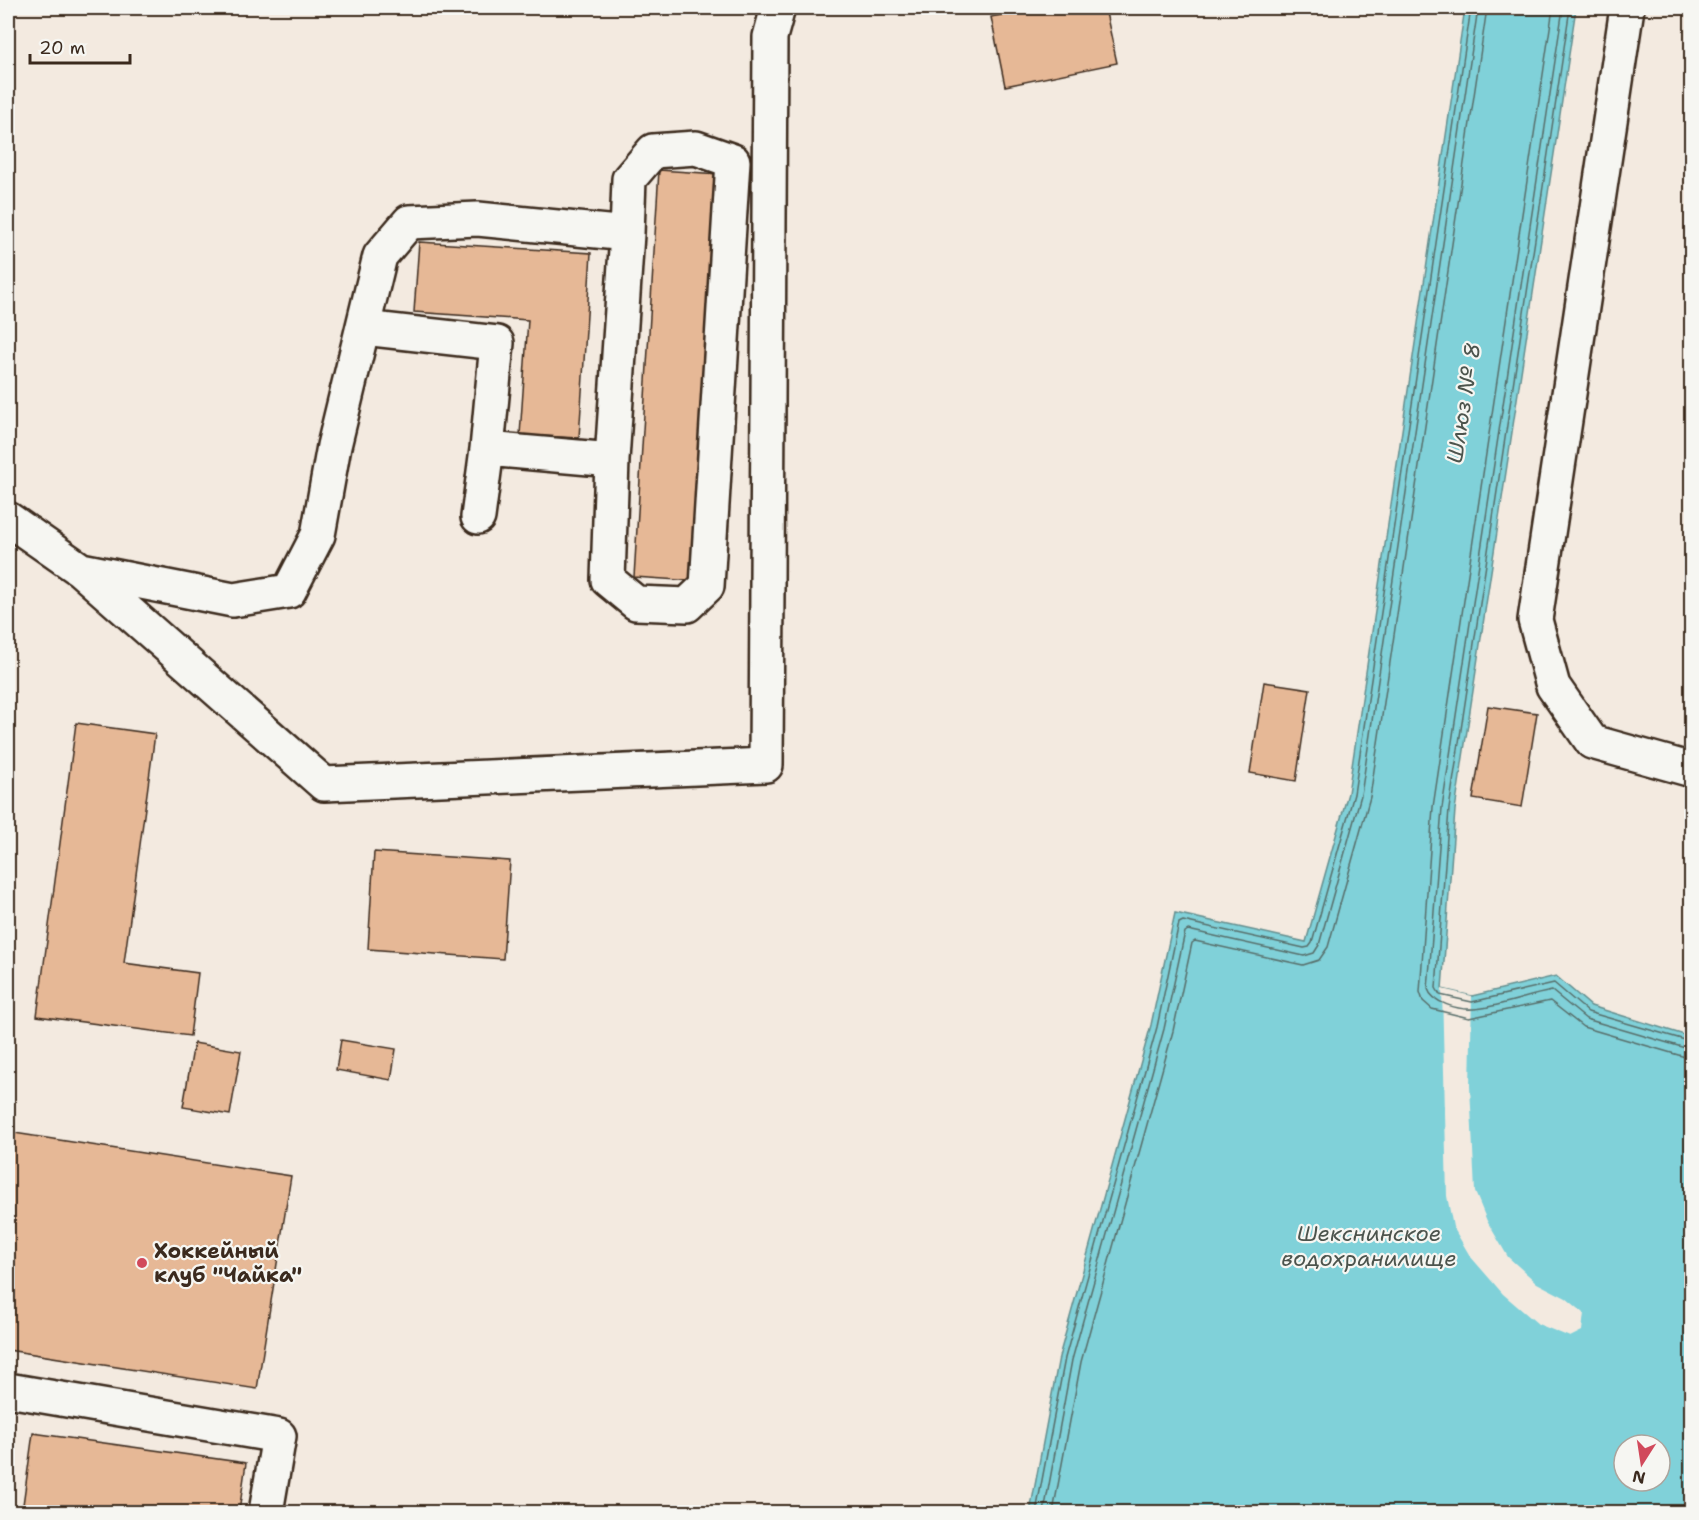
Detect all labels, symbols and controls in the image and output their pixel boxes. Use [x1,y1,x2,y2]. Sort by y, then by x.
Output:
scale bar [30,27,130,65]
text: 20 m [39,36,85,60]
water label: Шлюз № 8 [1440,341,1487,465]
water label: Шекснинское водохранилище [1281,1219,1457,1273]
place label: Хоккейный клуб "Чайка" [154,1237,302,1289]
marker: Хоккейный клуб "Чайка" [135,1256,149,1270]
north arrow [1612,1433,1672,1493]
text: N [1631,1466,1647,1489]

